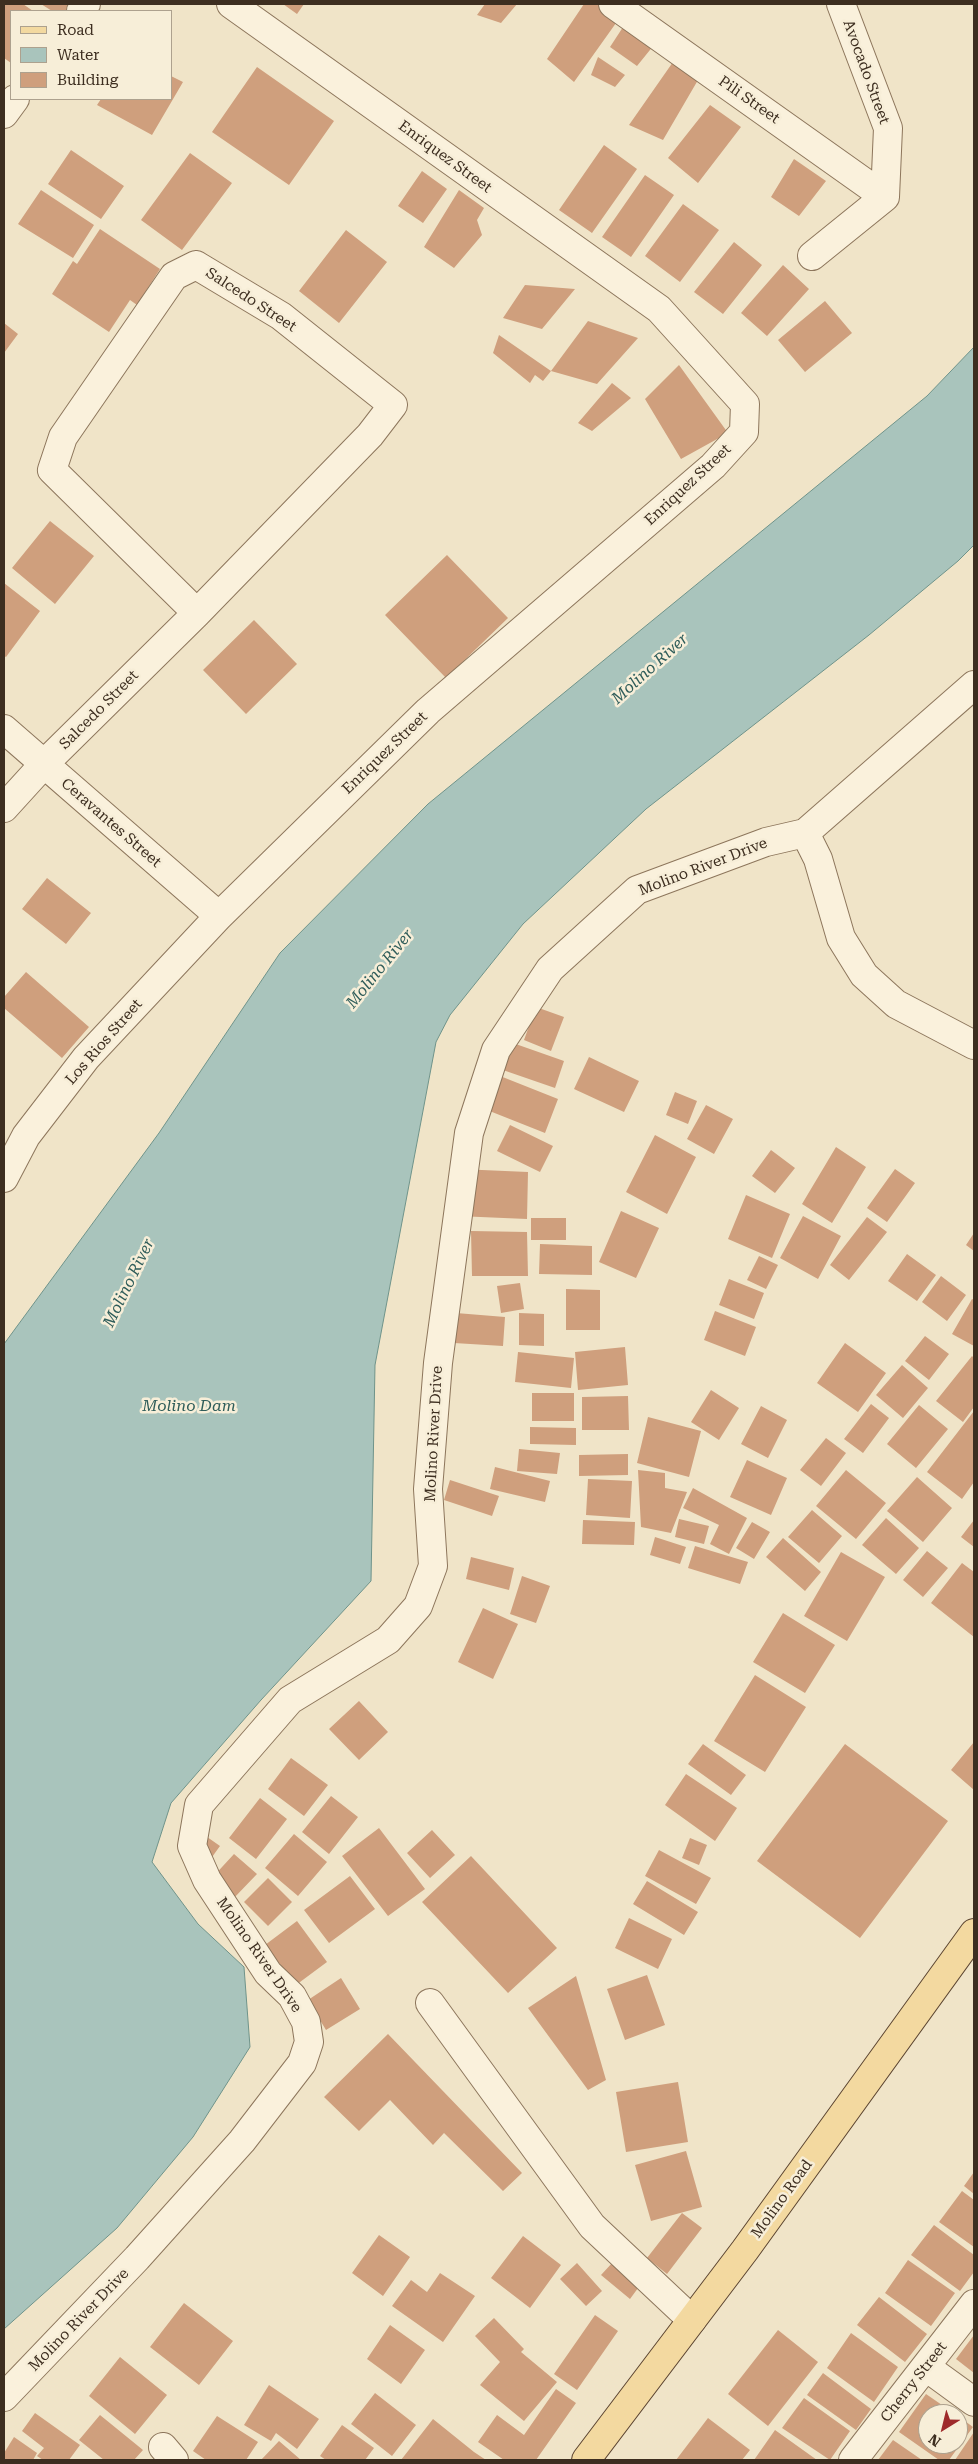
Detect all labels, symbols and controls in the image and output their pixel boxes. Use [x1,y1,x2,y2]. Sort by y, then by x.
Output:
legend [10,10,172,100]
street label: Avocado Street [839,17,893,127]
text: Road [57,21,94,39]
text: Water [57,46,99,64]
text: Building [57,71,118,89]
street label: Pili Street [715,72,783,128]
street label: Enriquez Street [395,117,495,197]
street label: Salcedo Street [202,264,300,336]
street label: Enriquez Street [641,441,735,529]
water label: Molino River [608,630,692,708]
street label: Salcedo Street [56,667,142,753]
street label: Enriquez Street [339,708,431,798]
street label: Ceravantes Street [57,775,165,871]
street label: Molino River Drive [636,834,770,900]
water label: Molino River [342,926,418,1012]
street label: Los Rios Street [62,995,146,1089]
water label: Molino River [99,1236,159,1330]
street label: Molino River Drive [421,1365,447,1503]
water label: Molino Dam [142,1396,236,1416]
street label: Molino River Drive [213,1894,305,2016]
street label: Molino Road [748,2156,816,2242]
street label: Molino River Drive [25,2265,133,2375]
street label: Cherry Street [877,2338,951,2426]
north arrow [918,2404,968,2454]
text: N [926,2431,944,2450]

